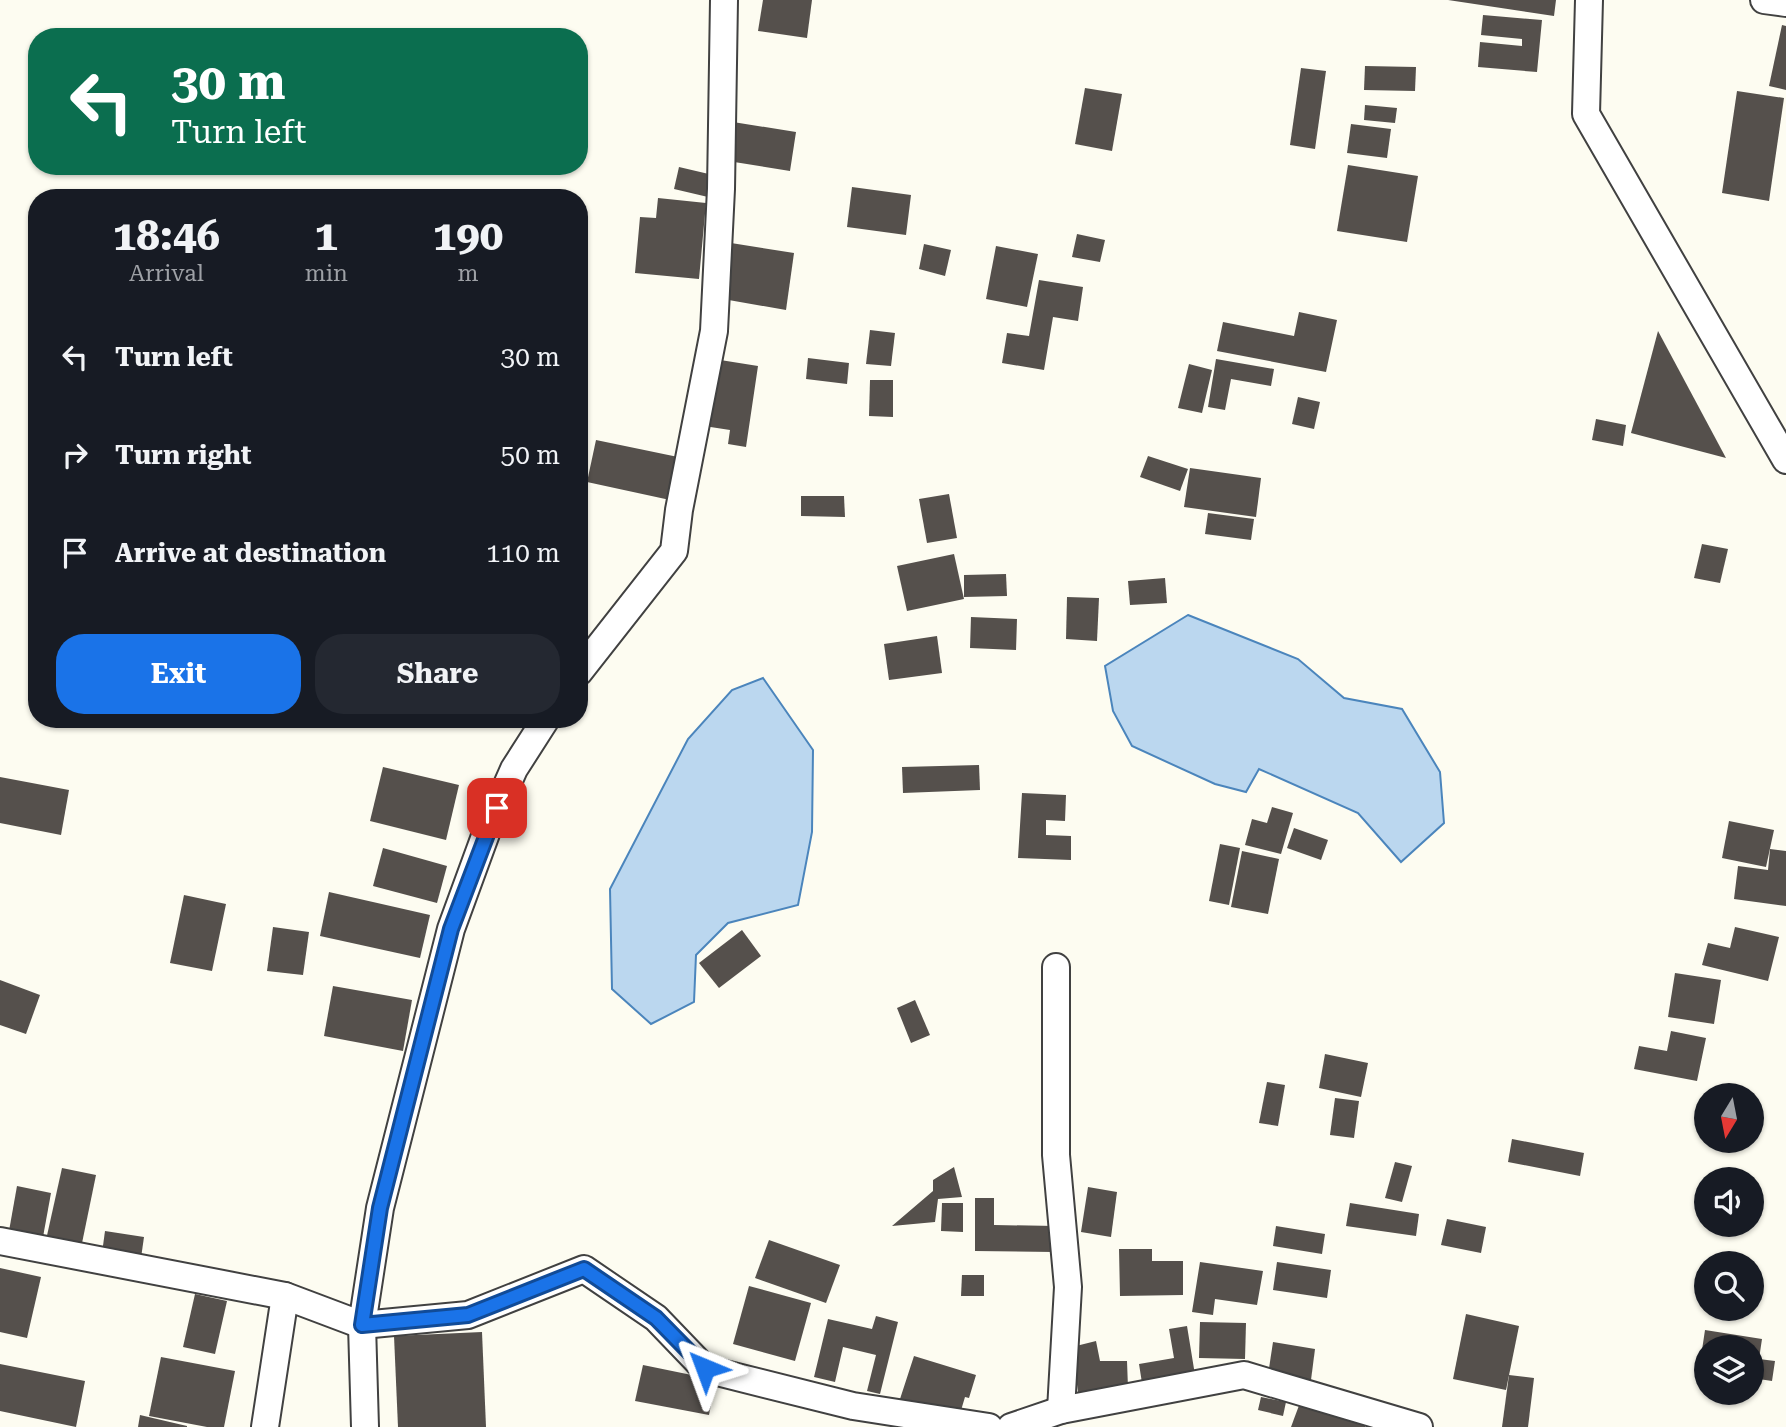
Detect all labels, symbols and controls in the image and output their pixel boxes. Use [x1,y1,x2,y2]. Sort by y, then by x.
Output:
text: 30 m [171,54,286,111]
icon: left [56,56,147,147]
text: Turn left [171,113,306,151]
text: 18:46 [113,211,220,260]
text: 1 [315,211,338,260]
text: 190 [433,211,503,260]
text: Arrival [129,260,204,287]
text: min [305,260,348,287]
text: m [457,260,478,287]
icon: left [56,338,94,376]
text: Turn left [115,342,233,372]
text: 30 m [501,342,560,372]
icon: right [56,436,94,474]
text: Turn right [115,440,251,470]
text: 50 m [501,440,560,470]
icon: arrive [56,534,94,572]
text: Arrive at destination [115,538,386,568]
text: 110 m [486,538,560,568]
button: Exit [56,634,301,714]
button: Share [315,634,560,714]
pin [467,778,527,838]
icon: arrive [478,789,516,827]
north arrow [1694,1083,1764,1153]
map controls [1694,1083,1764,1405]
button: sound [1694,1167,1764,1237]
button: search [1694,1251,1764,1321]
position arrow [668,1331,742,1405]
button: layers [1694,1335,1764,1405]

